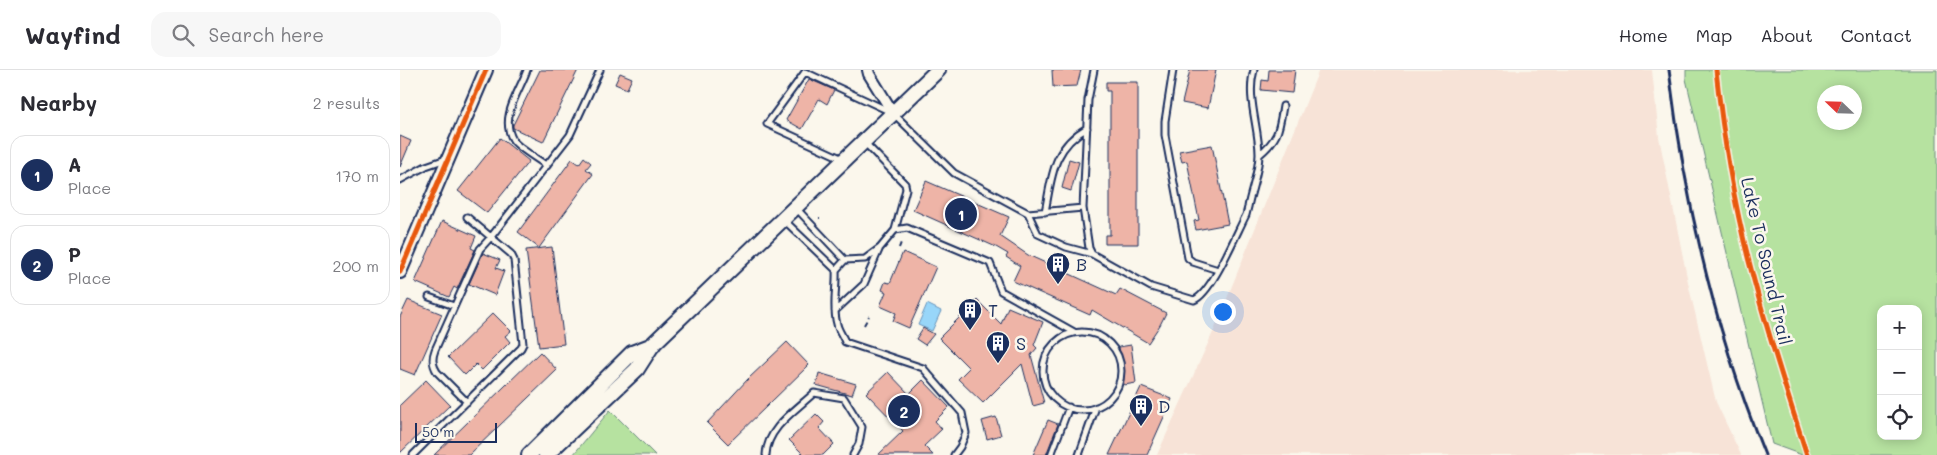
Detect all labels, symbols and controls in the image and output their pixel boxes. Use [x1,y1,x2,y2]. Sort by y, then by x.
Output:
search box [151,12,501,57]
text: Wayfind [25,19,121,50]
icon: search [169,21,197,49]
text: Search here [209,22,324,47]
text: Home [1619,23,1668,47]
text: Map [1696,23,1732,47]
text: About [1760,23,1813,47]
text: Contact [1841,23,1912,47]
north arrow [1817,85,1862,130]
text: Nearby [20,89,97,116]
text: 2 results [313,92,380,113]
text: A [68,152,81,177]
text: 1 [33,165,41,186]
text: 170 m [335,165,379,186]
street label: Lake To Sound Trail [1736,175,1798,347]
text: Place [68,177,111,198]
pin: 1 [945,195,977,233]
text: P [68,242,81,267]
building icon: B [1045,251,1071,285]
place label: B [1076,252,1087,276]
text: 2 [33,255,41,276]
text: 200 m [332,255,379,276]
text: Place [68,267,111,288]
building icon: T [957,297,983,331]
place label: T [988,298,998,322]
your location [1210,299,1236,325]
map controls [1877,305,1922,440]
button: + [1877,305,1922,350]
building icon: S [985,330,1011,364]
place label: S [1016,331,1026,355]
button: − [1877,350,1922,395]
pin: 2 [888,392,920,430]
building icon: D [1128,393,1154,427]
place label: D [1158,394,1170,418]
button: locate [1877,395,1922,440]
scale bar [415,420,498,443]
text: 50 m [422,422,454,441]

